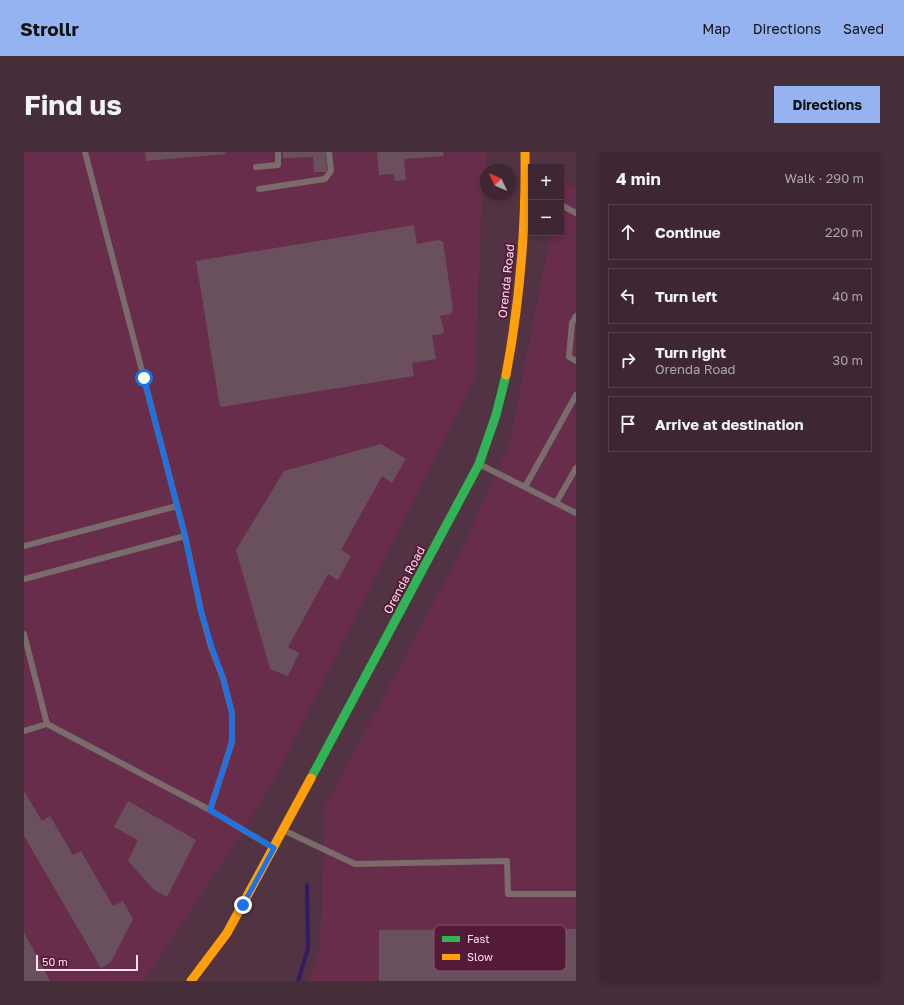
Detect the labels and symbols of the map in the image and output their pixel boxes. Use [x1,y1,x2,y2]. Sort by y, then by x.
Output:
north arrow [480,164,516,200]
street label: Orenda Road [495,243,517,319]
route start [135,369,153,387]
street label: Orenda Road [380,544,428,616]
route end [234,896,252,914]
legend [434,925,566,971]
text: Fast [467,932,490,945]
text: Slow [467,950,493,963]
scale bar [36,953,138,972]

